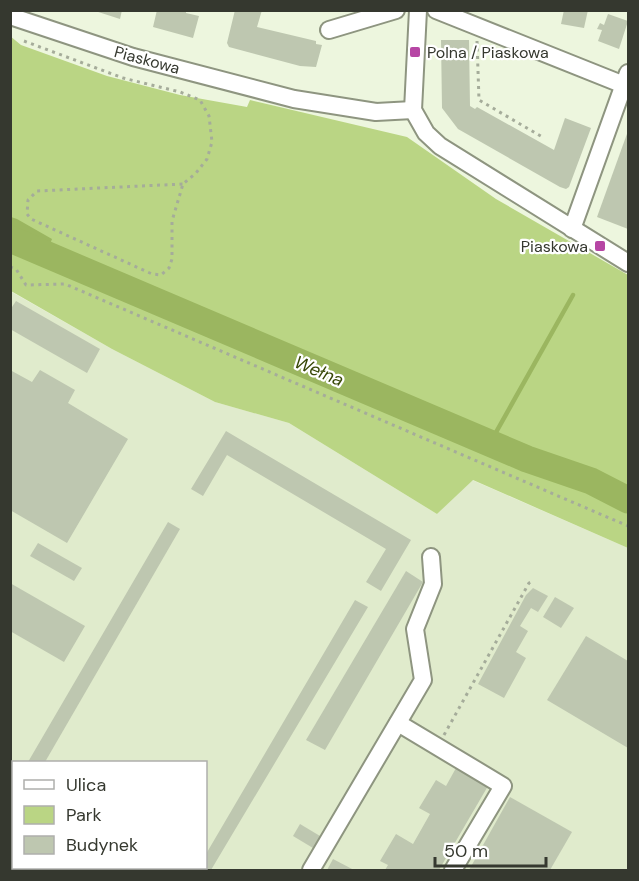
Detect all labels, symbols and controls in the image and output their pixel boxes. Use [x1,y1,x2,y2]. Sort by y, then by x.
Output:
street label: Piaskowa [112,41,182,79]
place label: Polna / Piaskowa [427,42,549,63]
marker: Polna / Piaskowa [408,45,422,59]
place label: Piaskowa [521,236,588,257]
marker: Piaskowa [593,239,607,253]
water label: Wełna [291,350,347,392]
legend [12,761,207,869]
text: Ulica [66,773,106,797]
text: Park [66,803,102,827]
scale bar [435,830,546,868]
text: Budynek [66,833,138,857]
text: 50 m [444,839,488,863]

